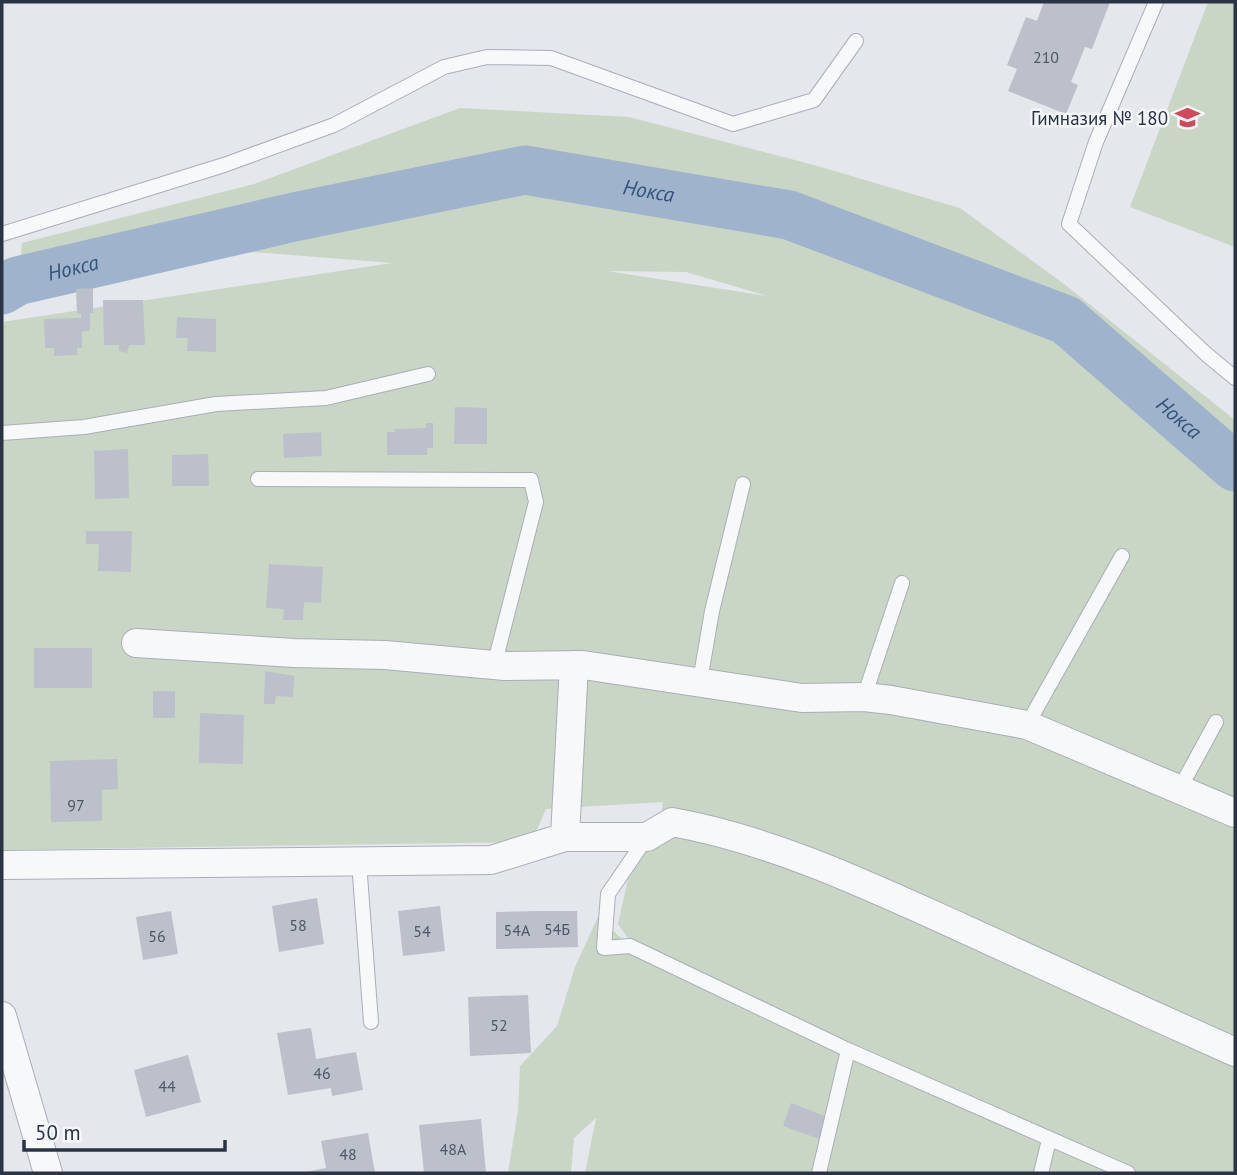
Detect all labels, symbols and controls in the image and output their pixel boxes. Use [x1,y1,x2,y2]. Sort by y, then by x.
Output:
house number: 210 [1033,47,1059,67]
school or university icon: Гимназия № 180 [1174,104,1202,132]
place label: Гимназия № 180 [1031,106,1168,130]
water label: Нокса [621,173,677,208]
water label: Нокса [45,248,102,287]
water label: Нокса [1151,391,1208,445]
house number: 97 [67,795,85,815]
house number: 58 [289,915,307,935]
house number: 54Б [544,919,570,939]
house number: 54А [504,920,531,940]
house number: 54 [413,921,431,941]
house number: 56 [148,926,166,946]
house number: 52 [490,1015,508,1035]
house number: 46 [313,1063,331,1083]
house number: 44 [158,1076,176,1096]
scale bar [24,1108,226,1152]
text: 50 m [35,1119,81,1146]
house number: 48А [440,1139,467,1159]
house number: 48 [339,1144,357,1164]

